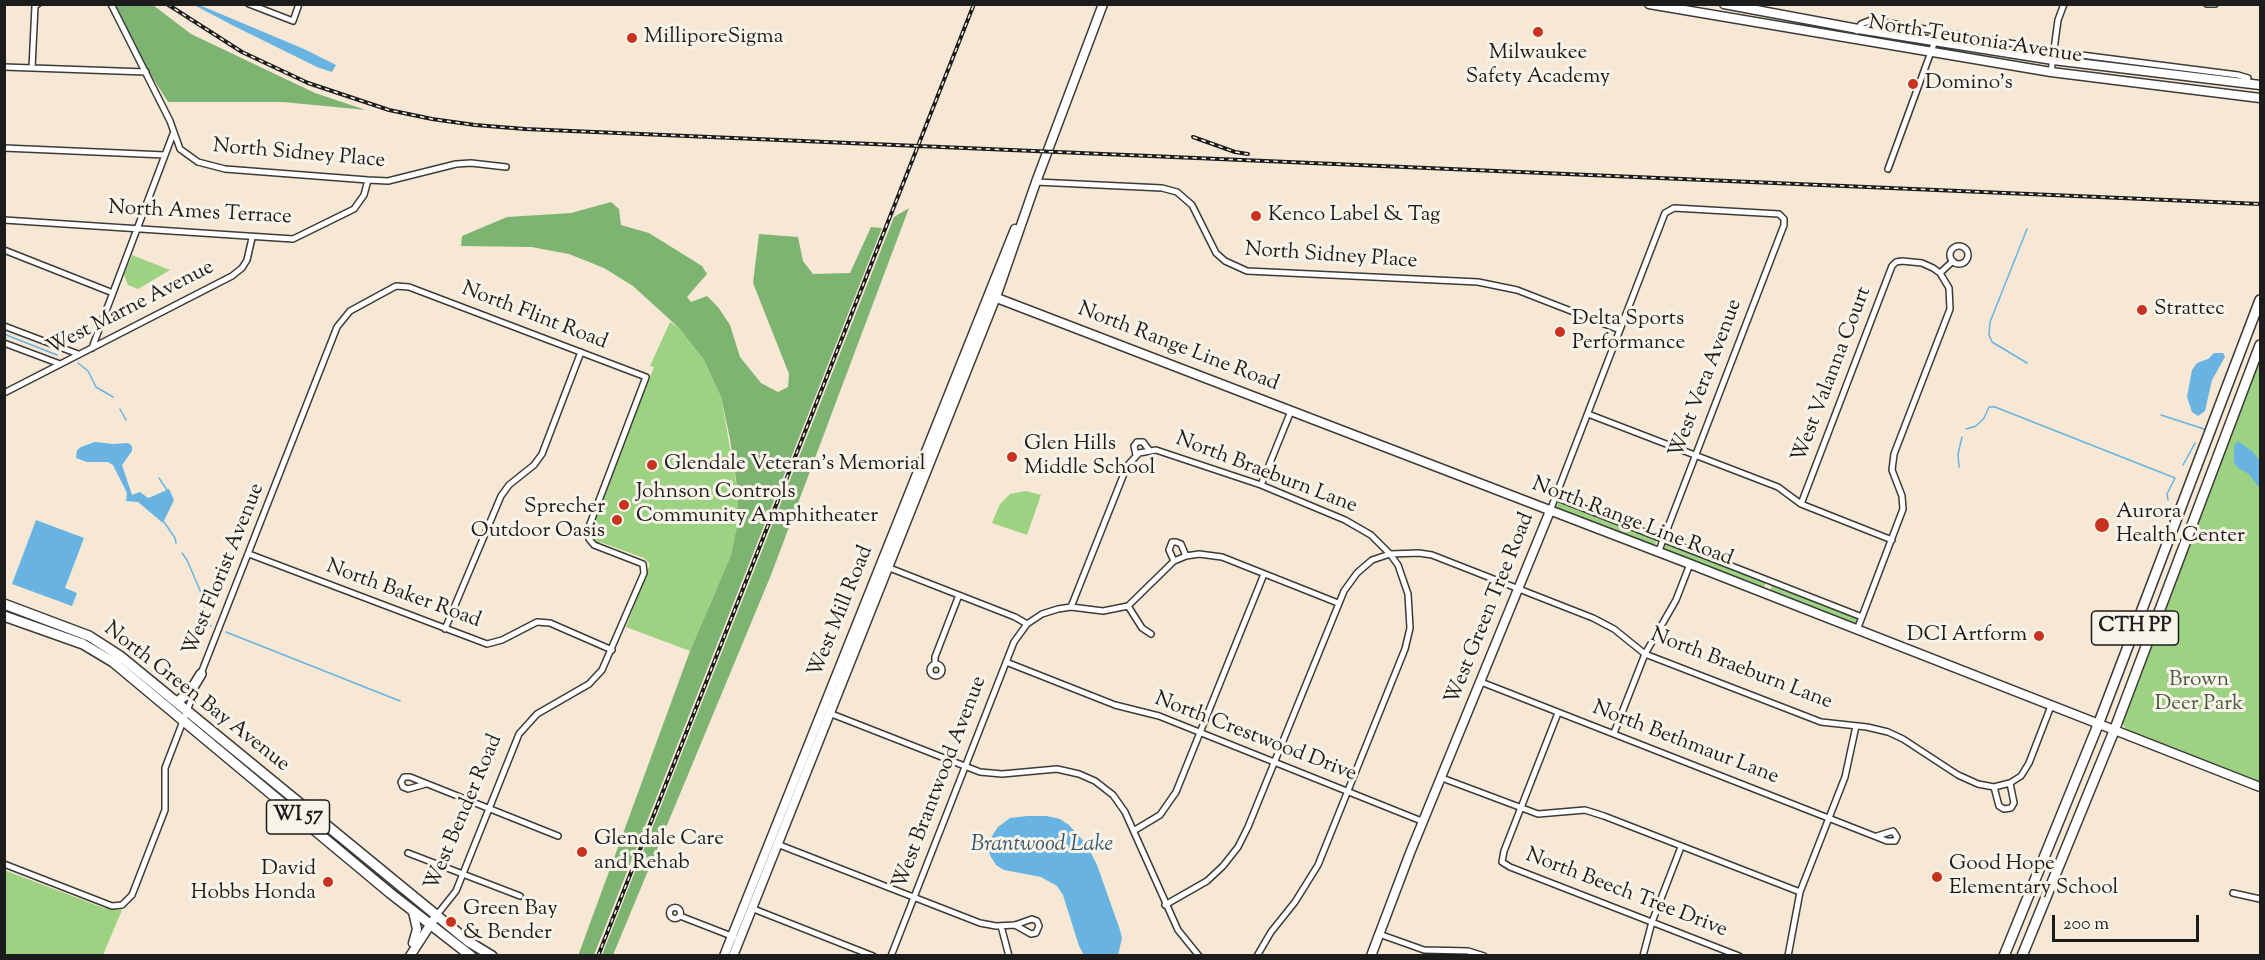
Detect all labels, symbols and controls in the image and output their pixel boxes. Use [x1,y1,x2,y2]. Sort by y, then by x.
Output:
street label: North Teutonia Avenue [1866,12,2084,70]
place label: MilliporeSigma [644,25,783,51]
marker: Milwaukee Safety Academy [1531,25,1545,39]
marker: MilliporeSigma [625,31,639,45]
place label: Milwaukee Safety Academy [1466,41,1610,91]
place label: Domino's [1925,71,2013,97]
marker: Domino's [1906,77,1920,91]
street label: North Sidney Place [212,135,386,175]
street label: North Ames Terrace [108,197,292,231]
place label: Kenco Label & Tag [1268,203,1440,229]
marker: Kenco Label & Tag [1249,209,1263,223]
street label: North Sidney Place [1244,238,1418,276]
street label: West Marne Avenue [43,256,219,362]
street label: North Flint Road [457,278,611,356]
street label: West Valanna Court [1788,284,1878,466]
street label: West Vera Avenue [1665,296,1749,462]
place label: Strattec [2154,297,2225,323]
street label: North Range Line Road [1074,298,1282,398]
marker: Strattec [2135,303,2149,317]
place label: Delta Sports Performance [1572,307,1685,357]
marker: Delta Sports Performance [1553,325,1567,339]
street label: North Braeburn Lane [1172,428,1360,520]
place label: Glen Hills Middle School [1024,432,1155,482]
marker: Glen Hills Middle School [1005,450,1019,464]
place label: Glendale Veteran's Memorial [664,452,926,478]
marker: Glendale Veteran's Memorial [645,458,659,472]
street label: North Range Line Road [1528,473,1736,573]
street label: West Florist Avenue [179,480,271,660]
place label: Johnson Controls Community Amphitheater [636,480,878,530]
place label: Sprecher Outdoor Oasis [471,495,605,545]
marker: Johnson Controls Community Amphitheater [617,498,631,512]
place label: Aurora Health Center [2116,500,2245,550]
street label: West Green Tree Road [1441,509,1541,709]
marker: Sprecher Outdoor Oasis [610,513,624,527]
marker: Aurora Health Center [2093,516,2111,534]
street label: West Mill Road [804,543,880,681]
street label: North Baker Road [322,555,484,635]
road number: CTH PP [2092,611,2178,645]
street label: North Green Bay Avenue [98,618,294,778]
place label: DCI Artform [1907,623,2027,649]
street label: North Braeburn Lane [1647,624,1835,716]
marker: DCI Artform [2032,629,2046,643]
park label: Brown Deer Park [2155,668,2243,718]
street label: West Brantwood Avenue [889,673,993,893]
street label: North Crestwood Drive [1150,688,1360,788]
street label: North Bethmaur Lane [1588,697,1782,791]
street label: West Bender Road [421,731,509,895]
road number: WI 57 [266,800,330,834]
place label: Glendale Care and Rehab [594,827,724,877]
water label: Brantwood Lake [971,833,1113,859]
street label: North Beech Tree Drive [1522,844,1730,944]
marker: Glendale Care and Rehab [575,845,589,859]
place label: Good Hope Elementary School [1949,852,2118,902]
place label: David Hobbs Honda [191,857,316,907]
marker: Good Hope Elementary School [1930,870,1944,884]
marker: David Hobbs Honda [321,875,335,889]
place label: Green Bay & Bender [463,897,558,947]
scale bar [2055,903,2202,941]
text: 200 m [2063,912,2109,938]
marker: Green Bay & Bender [444,915,458,929]

